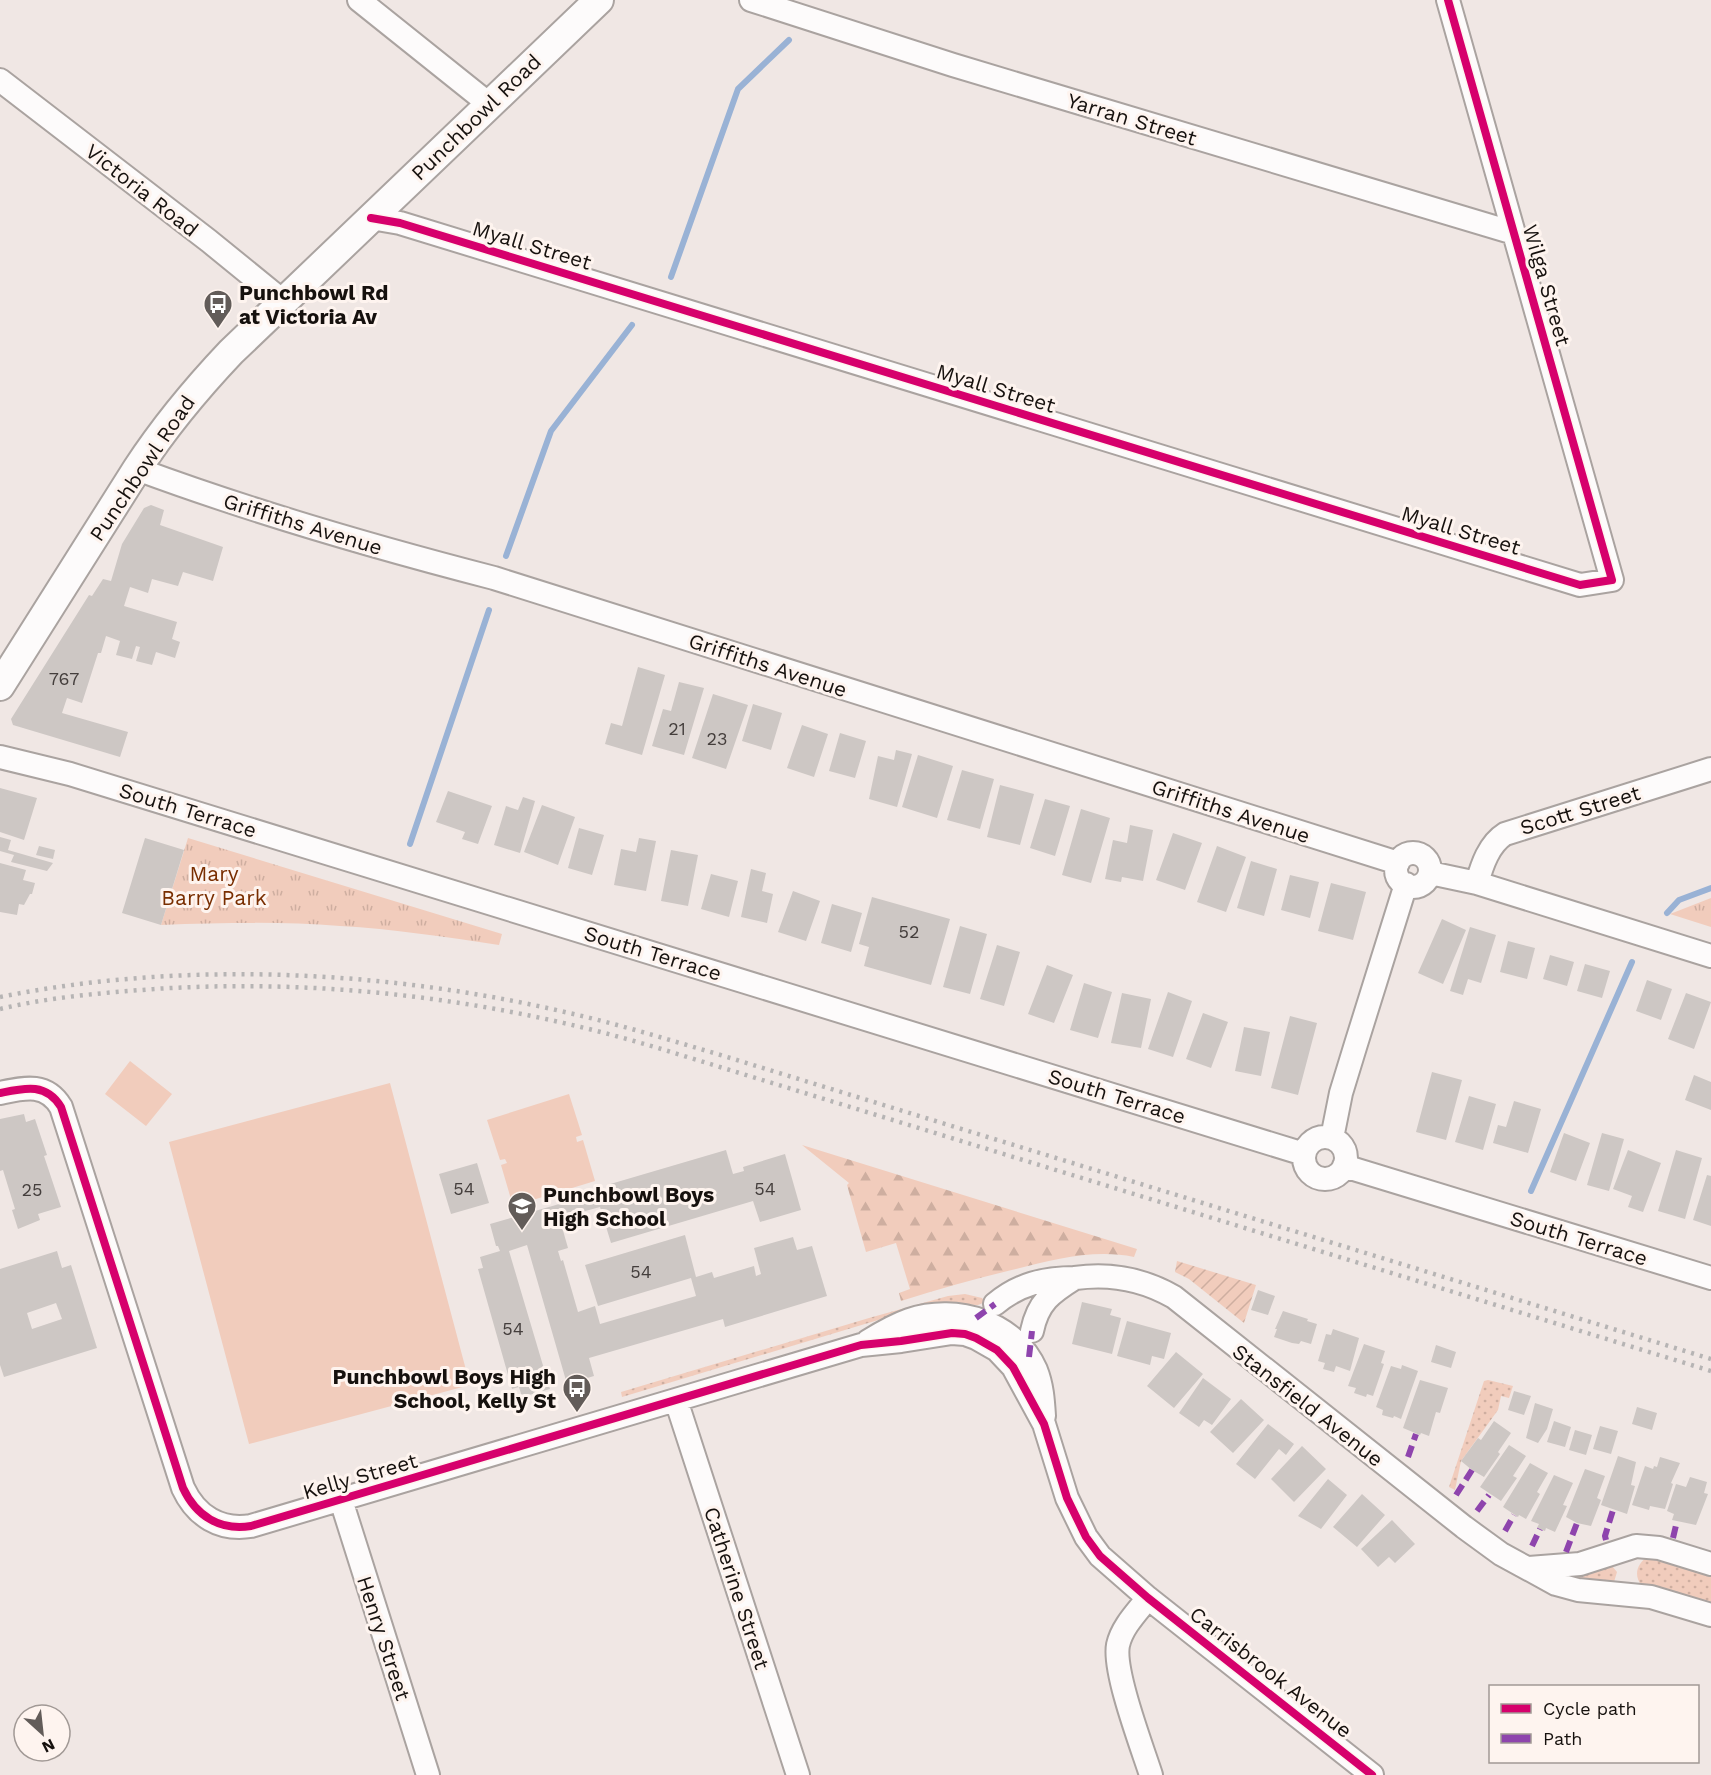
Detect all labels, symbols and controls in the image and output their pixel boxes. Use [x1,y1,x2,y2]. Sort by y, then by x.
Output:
street label: Punchbowl Road [406,49,546,185]
street label: Yarran Street [1064,87,1200,151]
street label: Victoria Road [81,138,203,242]
street label: Myall Street [470,215,595,275]
street label: Wilga Street [1518,221,1576,349]
place label: Punchbowl Rd at Victoria Av [239,280,388,329]
bus stop icon: Punchbowl Rd at Victoria Av [202,288,234,330]
street label: Myall Street [934,358,1059,418]
street label: Punchbowl Road [84,390,200,546]
street label: Griffiths Avenue [220,488,386,560]
street label: Myall Street [1399,500,1524,560]
street label: Griffiths Avenue [686,628,850,702]
house number: 767 [49,668,79,689]
house number: 21 [668,718,686,739]
house number: 23 [707,728,728,749]
street label: Griffiths Avenue [1149,774,1313,848]
street label: South Terrace [116,777,260,843]
street label: Scott Street [1517,780,1643,840]
park label: Mary Barry Park [161,861,267,910]
street label: South Terrace [581,920,725,986]
house number: 52 [899,921,919,942]
street label: South Terrace [1045,1063,1189,1129]
house number: 54 [453,1178,475,1199]
house number: 54 [754,1178,776,1199]
house number: 25 [22,1179,42,1200]
place label: Punchbowl Boys High School [543,1182,714,1231]
school or university icon: Punchbowl Boys High School [506,1190,538,1232]
street label: South Terrace [1507,1205,1651,1271]
house number: 54 [630,1261,652,1282]
house number: 54 [502,1318,524,1339]
street label: Stansfield Avenue [1228,1338,1388,1472]
place label: Punchbowl Boys High School, Kelly St [332,1364,556,1413]
bus stop icon: Punchbowl Boys High School, Kelly St [561,1372,593,1414]
street label: Kelly Street [300,1448,420,1504]
street label: Catherine Street [699,1504,775,1673]
street label: Henry Street [352,1572,416,1704]
street label: Carrisbrook Avenue [1185,1601,1357,1743]
legend [1489,1685,1699,1763]
text: Cycle path [1543,1698,1637,1719]
north arrow [12,1703,72,1763]
text: Path [1543,1728,1583,1749]
text: N [39,1735,58,1757]

